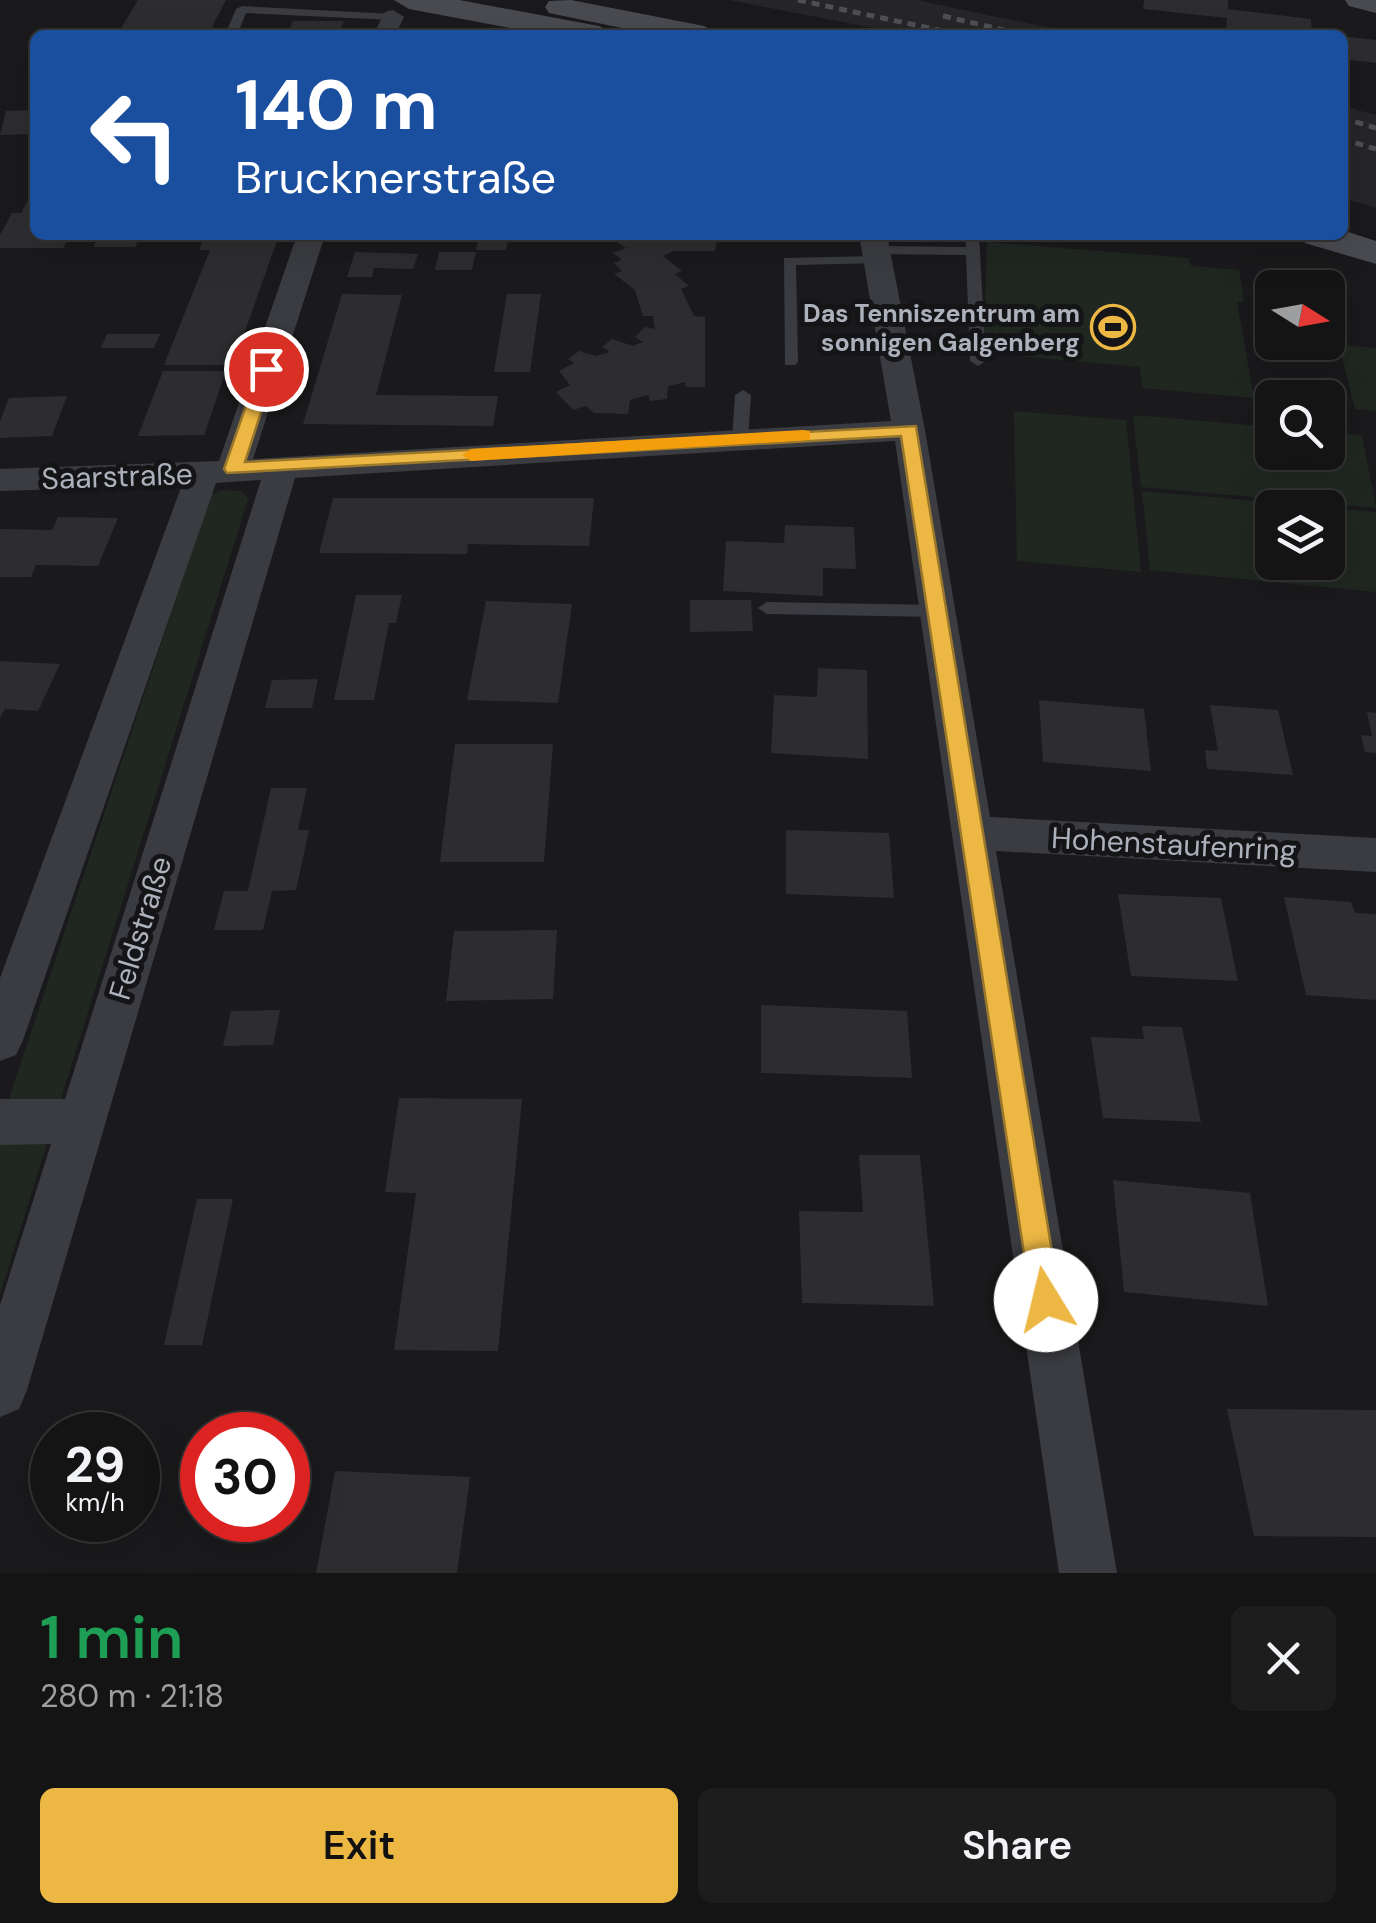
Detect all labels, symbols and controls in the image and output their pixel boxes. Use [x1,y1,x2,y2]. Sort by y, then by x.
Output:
text: 140 m [235,60,438,151]
icon: left [70,70,200,200]
text: Brucknerstraße [235,148,556,207]
north arrow [1255,270,1345,360]
map controls [1255,270,1345,580]
place label: Das Tenniszentrum am sonnigen Galgenberg [803,297,1080,359]
sports icon: Das Tenniszentrum am sonnigen Galgenberg [1090,304,1136,350]
pin [224,327,309,412]
icon: arrive [239,342,294,397]
button: search [1255,380,1345,470]
street label: Saarstraße [41,454,193,498]
button: layers [1255,490,1345,580]
street label: Hohenstaufenring [1050,818,1298,870]
street label: Feldstraße [100,852,180,1004]
position arrow [994,1248,1098,1352]
speed limit sign: 30 [180,1412,310,1542]
text: 29 [65,1432,125,1498]
text: km/h [65,1486,125,1519]
text: 1 min [40,1598,183,1677]
button: close [1231,1606,1336,1711]
text: 280 m · 21:18 [40,1675,224,1717]
button: Exit [40,1788,678,1903]
button: Share [698,1788,1336,1903]

